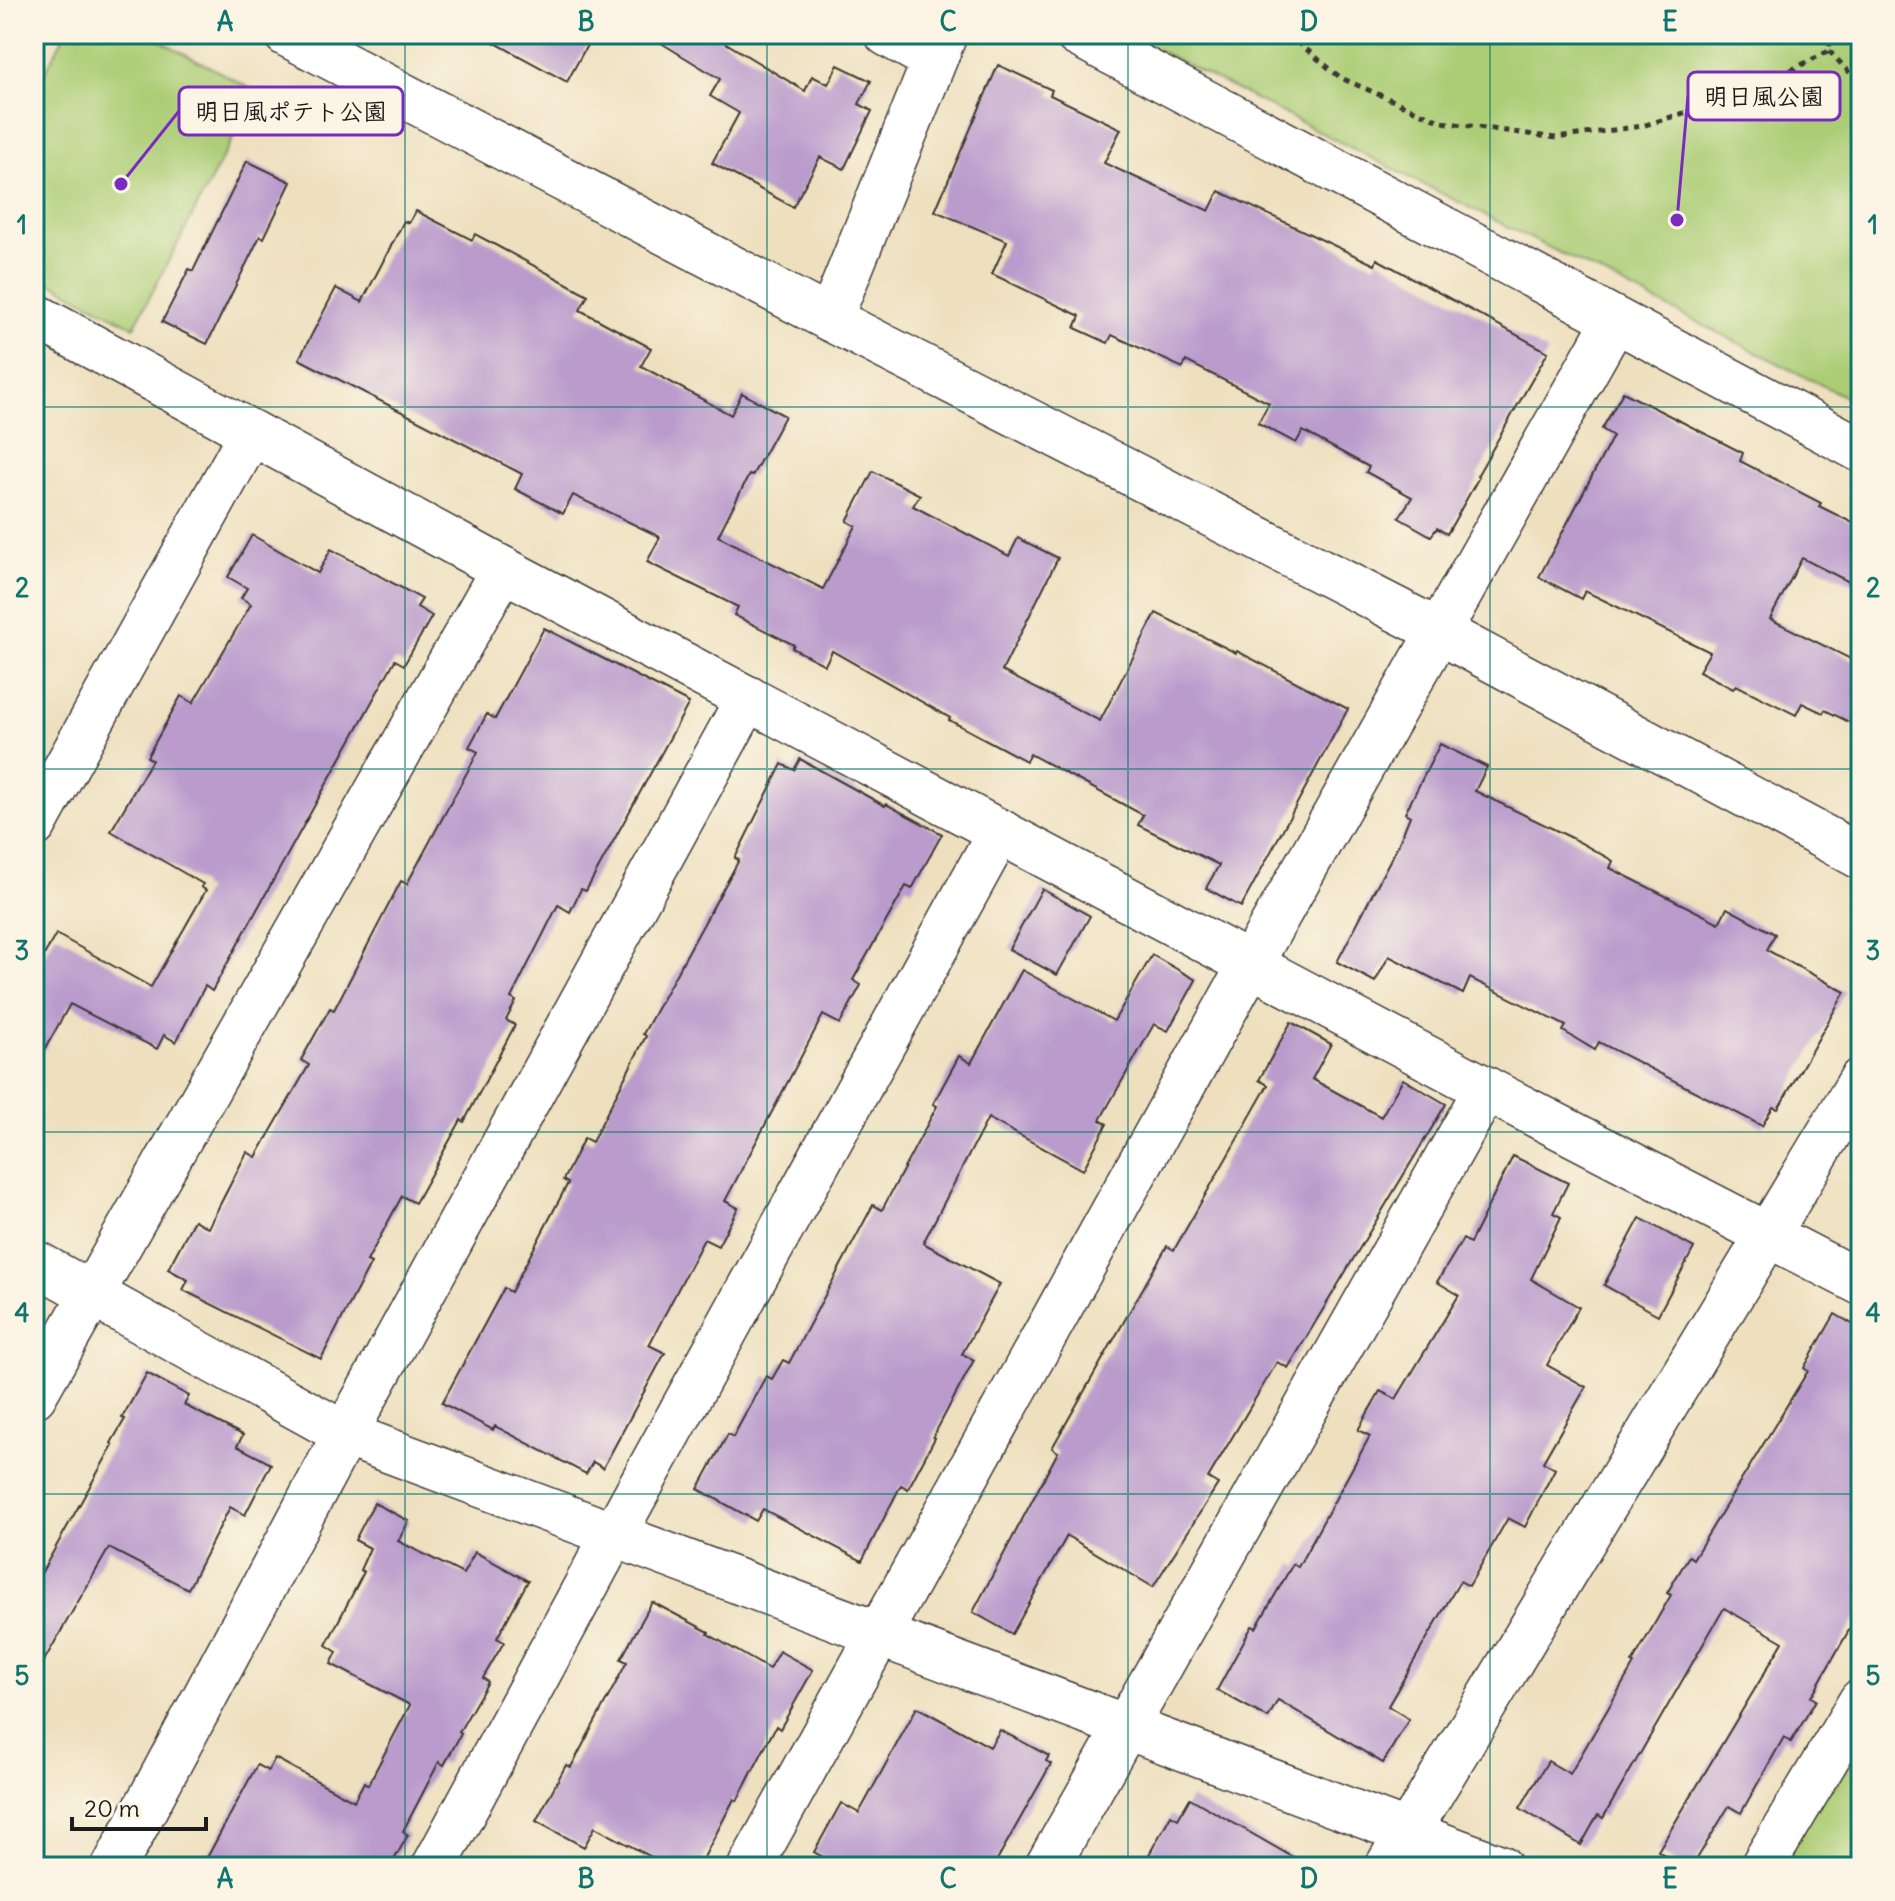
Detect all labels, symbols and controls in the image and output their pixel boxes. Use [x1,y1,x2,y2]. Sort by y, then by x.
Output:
text: A [217,5,234,38]
text: B [577,5,595,38]
text: C [939,5,957,38]
text: D [1300,5,1318,38]
text: E [1662,5,1678,38]
callout: 明日風公園 [1688,72,1840,120]
text: 明日風公園 [1704,81,1824,111]
callout: 明日風ポテト公園 [179,87,403,135]
text: 明日風ポテト公園 [195,96,387,126]
text: 1 [17,208,27,241]
text: 1 [1868,208,1878,241]
text: 2 [15,571,29,604]
text: 2 [1866,571,1880,604]
text: 3 [15,934,29,967]
text: 3 [1866,934,1880,967]
text: 4 [14,1296,30,1329]
text: 4 [1865,1296,1881,1329]
text: 5 [15,1659,30,1692]
text: 5 [1866,1659,1881,1692]
scale bar [72,1781,206,1831]
text: 20 m [84,1793,140,1823]
text: A [217,1862,234,1895]
text: B [577,1862,595,1895]
text: C [939,1862,957,1895]
text: D [1300,1862,1318,1895]
text: E [1662,1862,1678,1895]

